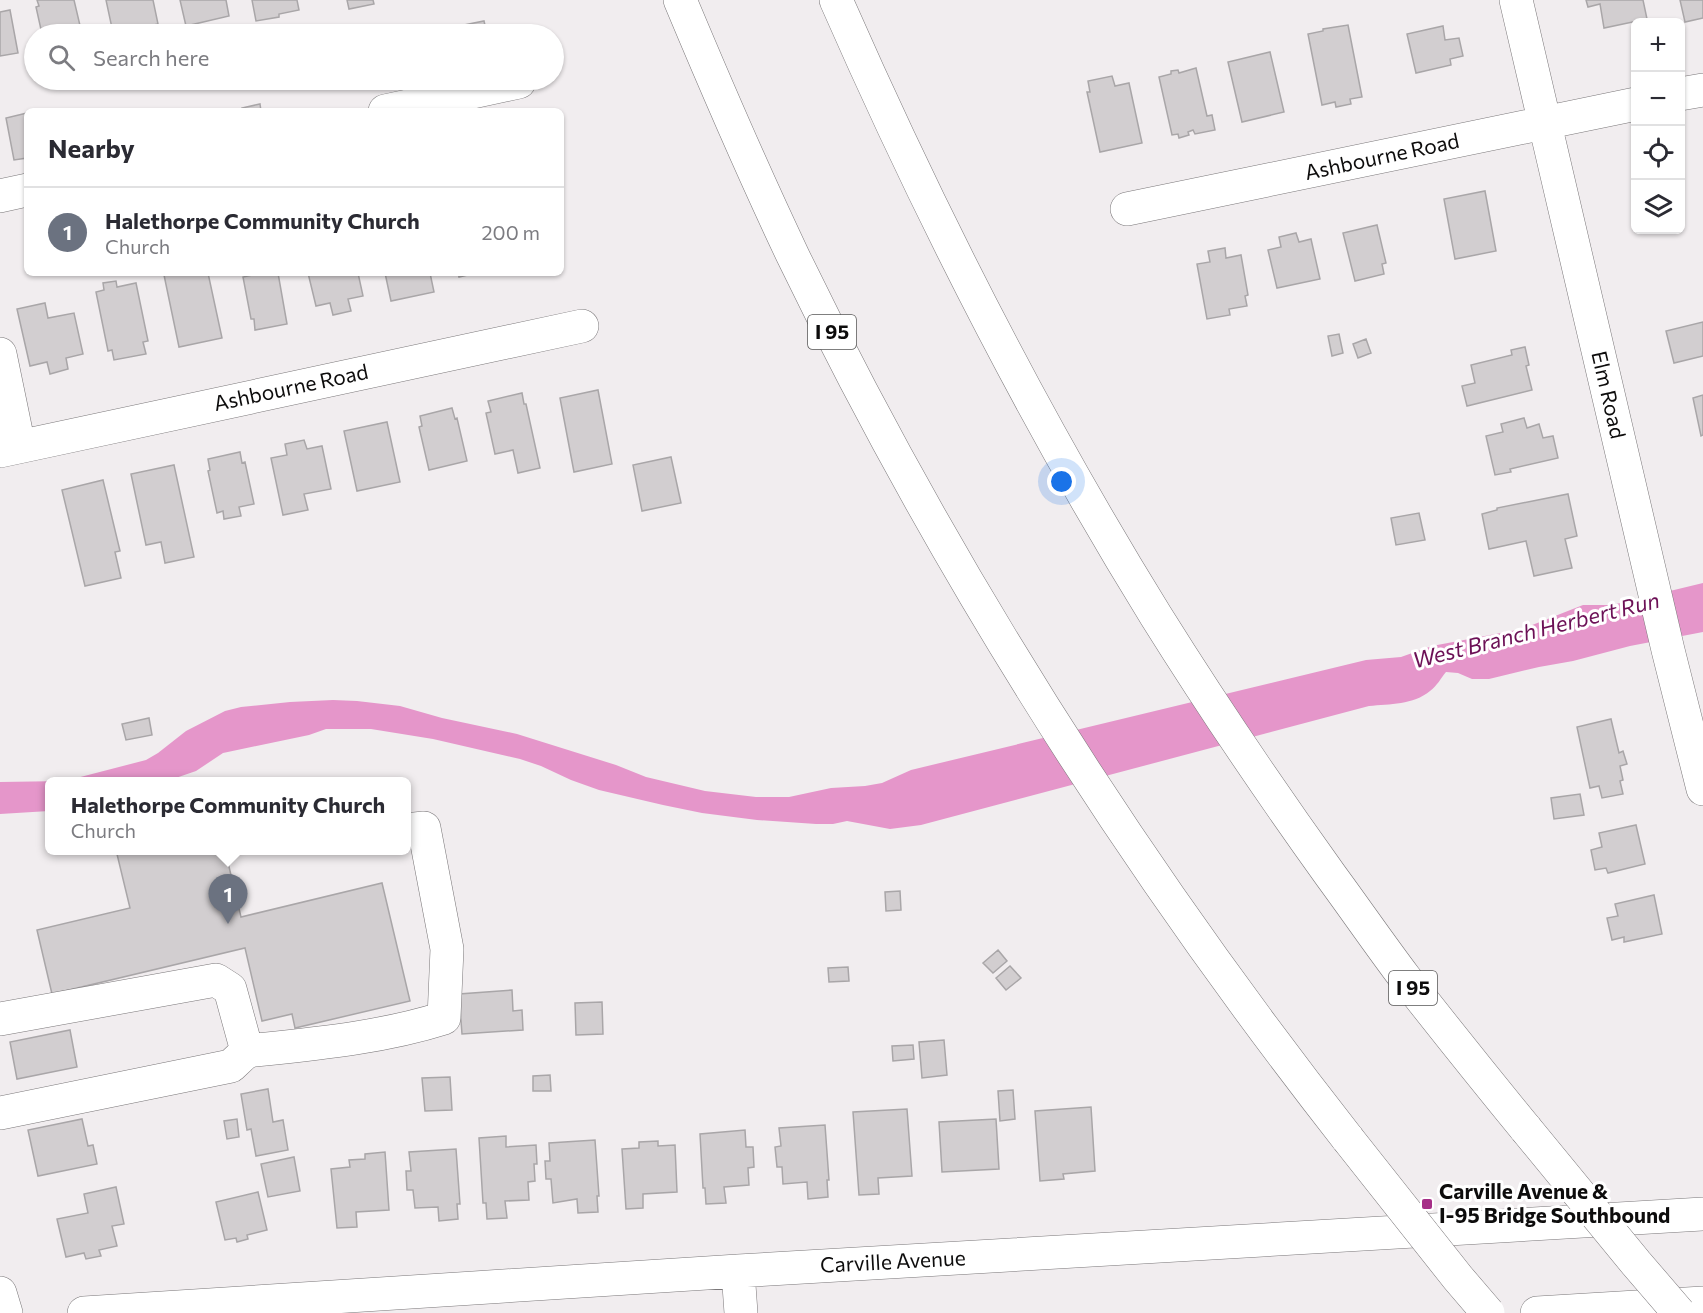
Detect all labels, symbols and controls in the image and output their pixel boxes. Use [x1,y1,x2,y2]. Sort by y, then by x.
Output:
map controls [1631,18,1685,234]
button: + [1631,18,1685,72]
search box [24,24,564,90]
icon: search [45,41,78,74]
text: Search here [93,44,209,71]
button: − [1631,72,1685,126]
button: locate [1631,126,1685,180]
street label: Ashbourne Road [1302,127,1461,184]
text: Nearby [48,132,135,163]
button: layers [1631,180,1685,234]
text: Halethorpe Community Church [105,207,420,234]
text: 1 [63,220,72,244]
text: 200 m [482,220,540,244]
text: Church [105,234,170,258]
road number: I 95 [808,315,856,349]
street label: Elm Road [1587,348,1632,441]
street label: Ashbourne Road [211,358,370,415]
your location [1047,467,1076,496]
water label: West Branch Herbert Run [1410,586,1662,673]
popup [45,777,411,855]
text: Halethorpe Community Church [71,791,385,818]
text: Church [71,818,136,842]
pin: 1 [208,874,248,924]
road number: I 95 [1389,971,1437,1005]
place label: Carville Avenue & I-95 Bridge Southbound [1439,1178,1670,1227]
marker: Carville Avenue & I-95 Bridge Southbound [1420,1197,1434,1211]
street label: Carville Avenue [820,1244,966,1277]

